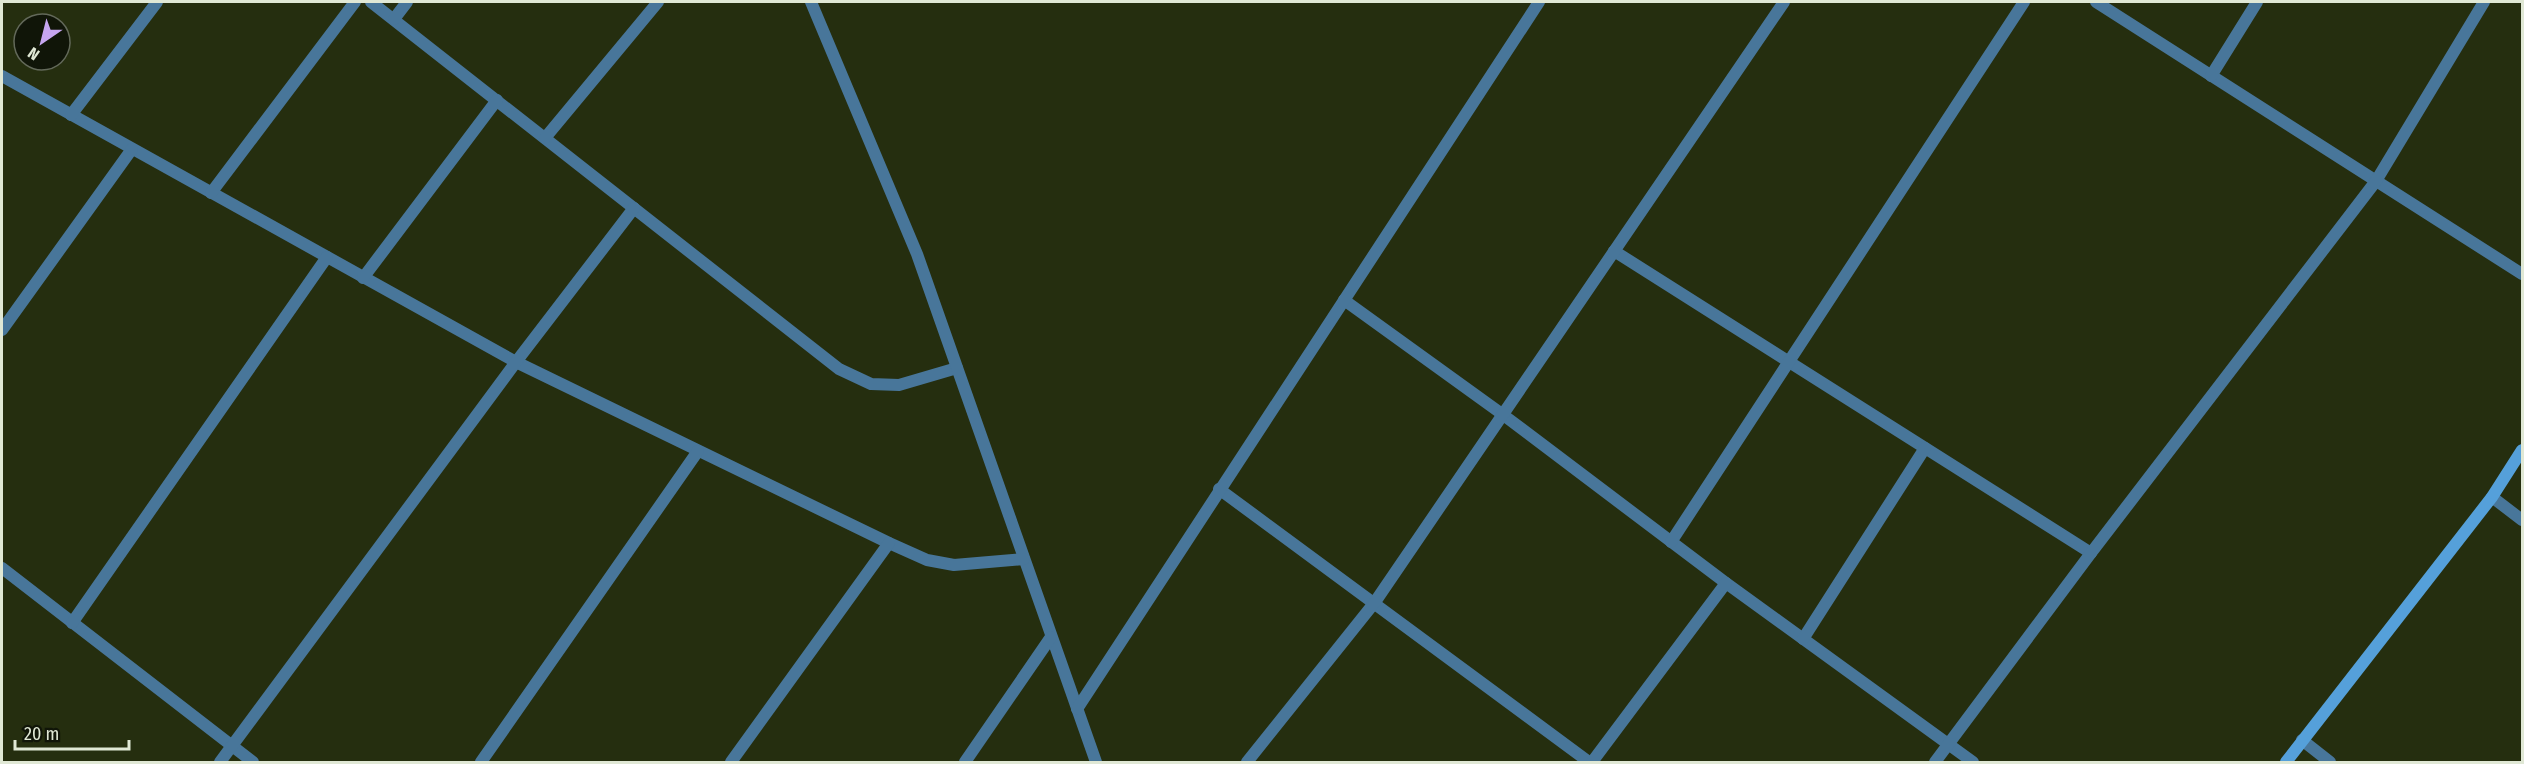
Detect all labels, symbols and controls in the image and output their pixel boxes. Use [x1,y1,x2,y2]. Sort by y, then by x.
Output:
north arrow [12,12,72,72]
text: N [24,43,43,64]
scale bar [15,713,129,751]
text: 20 m [24,723,59,745]

